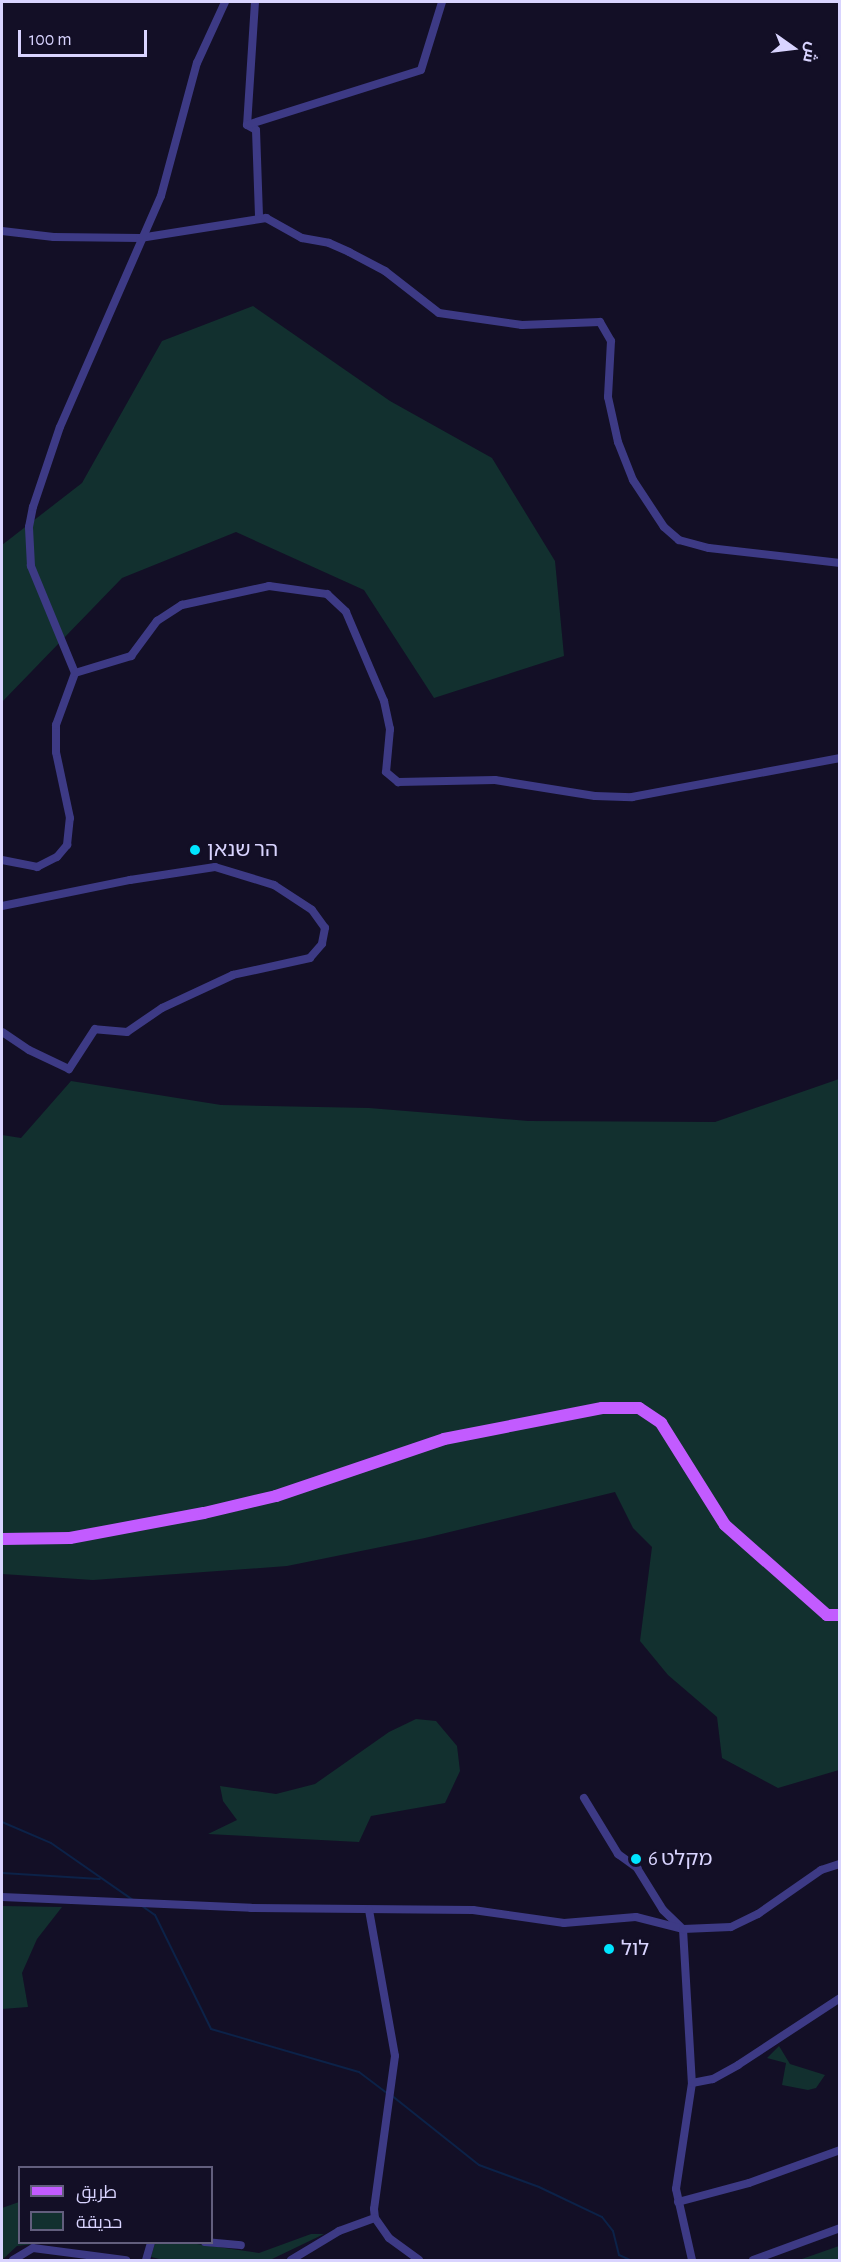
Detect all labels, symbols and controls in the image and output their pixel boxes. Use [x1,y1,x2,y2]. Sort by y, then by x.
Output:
scale bar [21,18,150,56]
north arrow [763,18,823,78]
text: 100 m [29,31,72,49]
text: ش [800,40,821,64]
place label: הר שנאן [207,837,278,863]
marker: הר שנאן [188,843,202,857]
place label: מקלט 6 [648,1846,712,1872]
marker: מקלט 6 [629,1852,643,1866]
place label: לול [621,1936,649,1962]
marker: לול [602,1942,616,1956]
legend [18,2166,213,2244]
text: طريق [76,2184,117,2202]
text: حديقة [76,2214,122,2232]

